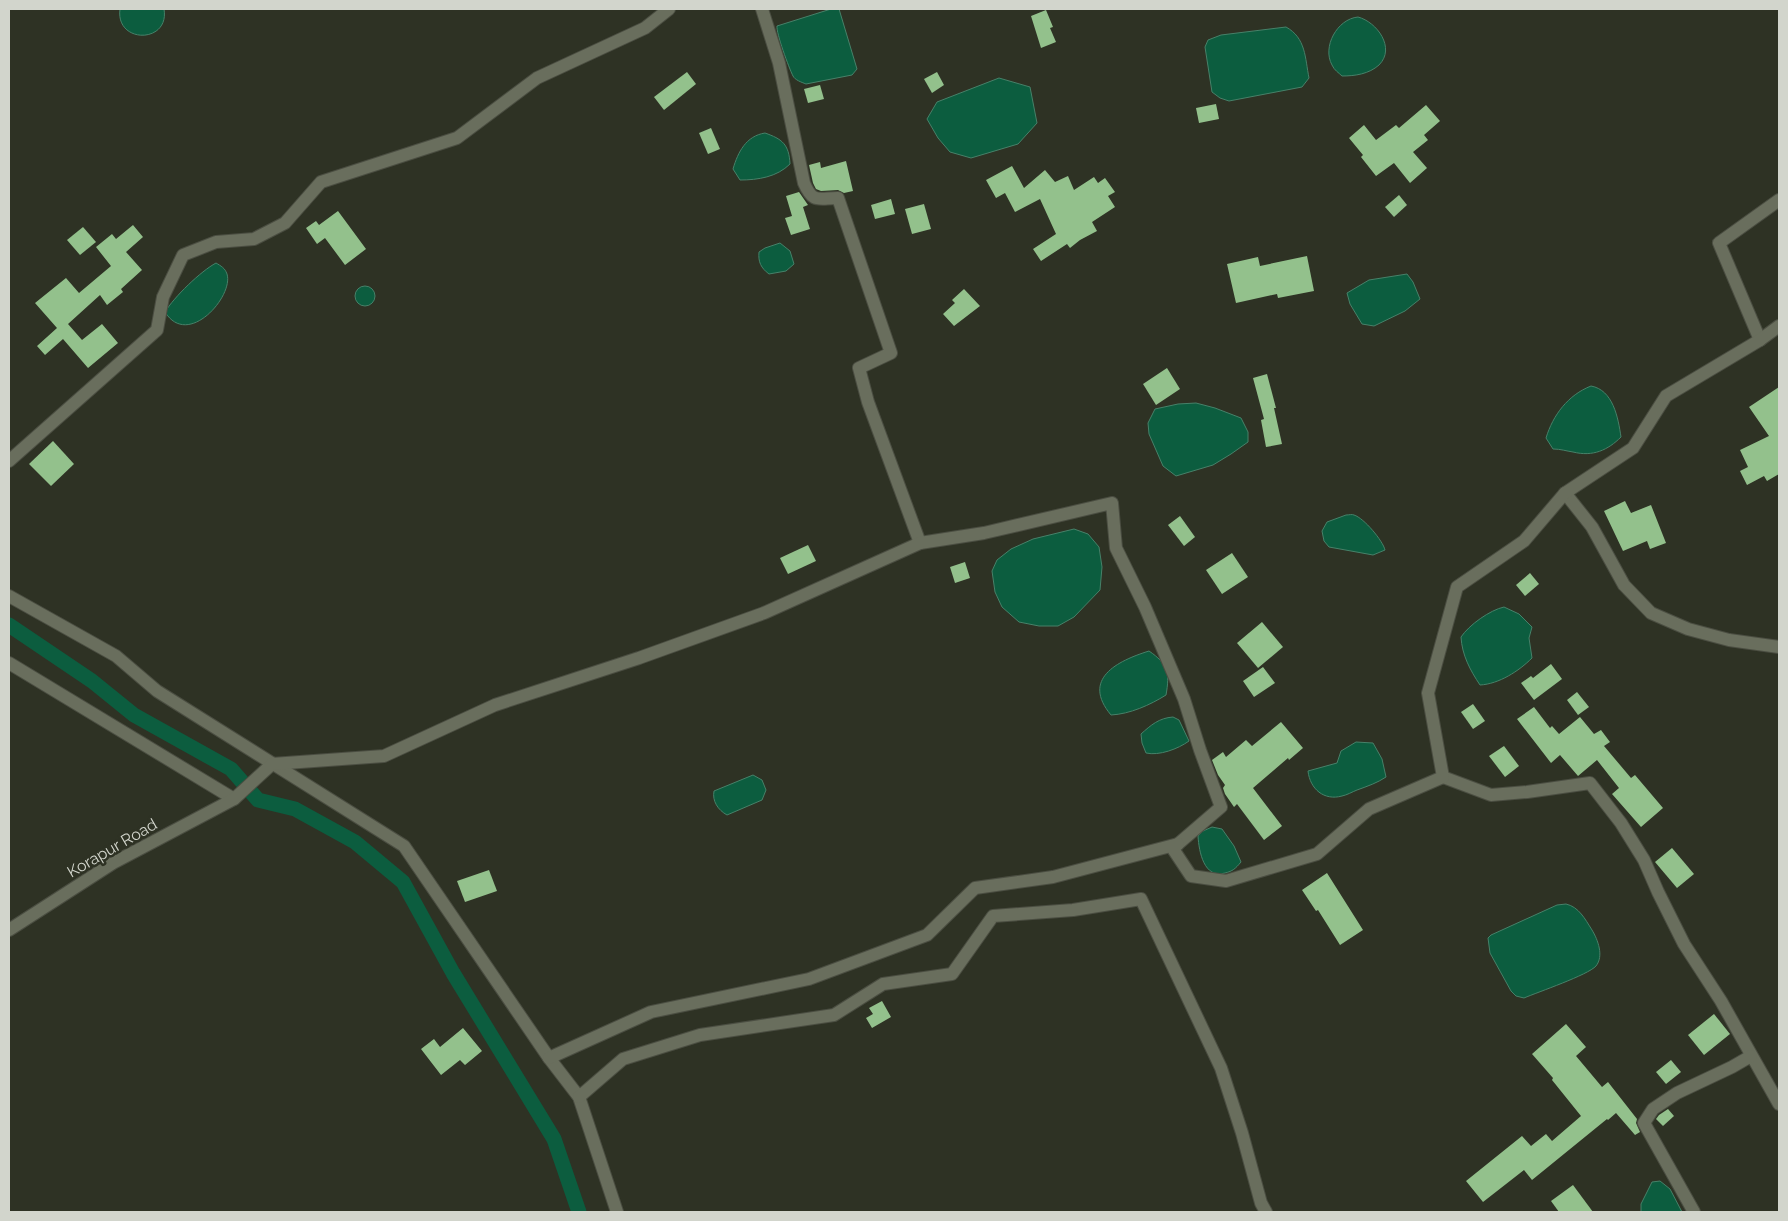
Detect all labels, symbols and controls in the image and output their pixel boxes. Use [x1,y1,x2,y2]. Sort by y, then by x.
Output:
street label: Korapur Road [64,815,160,881]

